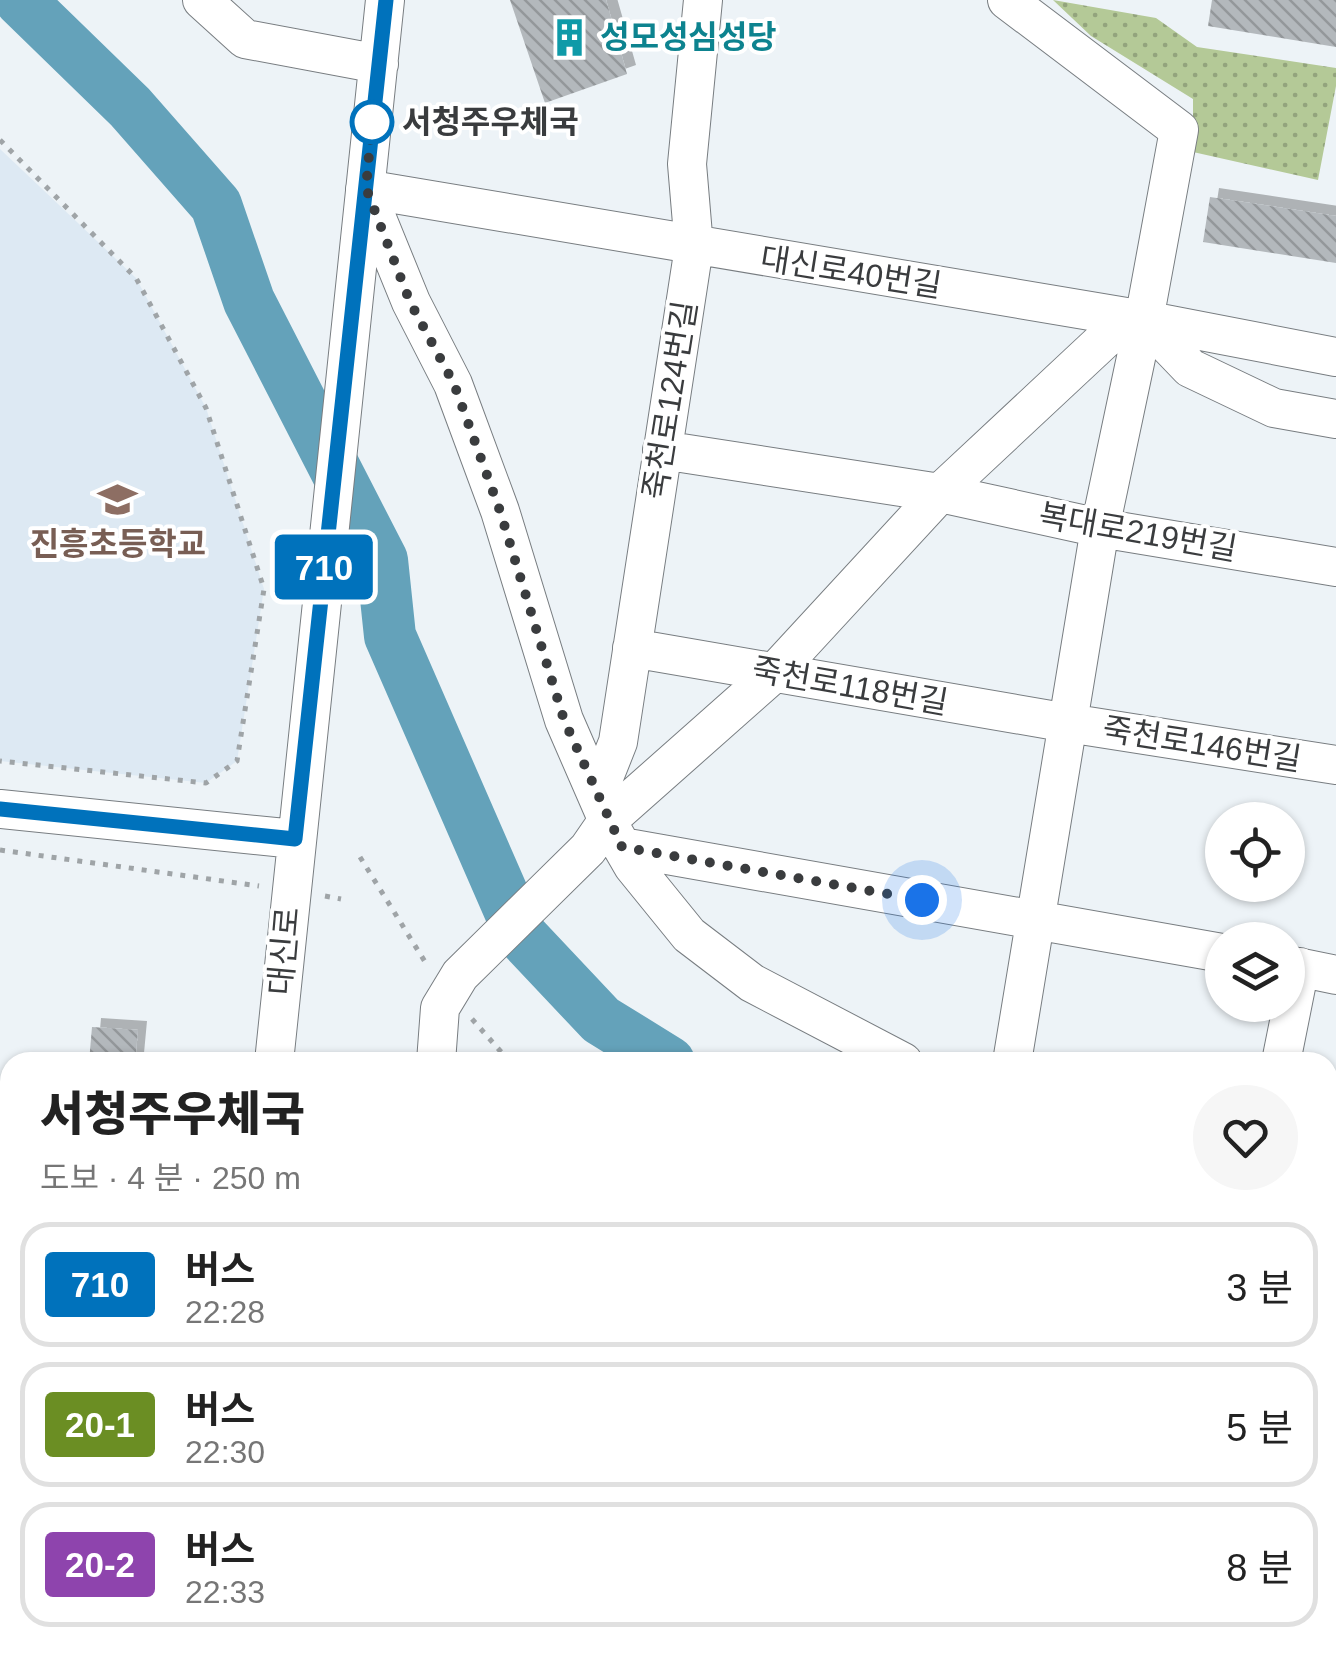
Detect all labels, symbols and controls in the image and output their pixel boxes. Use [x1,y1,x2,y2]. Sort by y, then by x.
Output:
building icon: 성모성심성당 [549,16,591,58]
place label: 성모성심성당 [600,19,777,55]
marker: 서청주우체국 [351,101,393,143]
place label: 서청주우체국 [402,104,579,140]
street label: 대신로40번길 [758,240,944,304]
street label: 죽천로124번길 [637,298,703,502]
school or university icon: 진흥초등학교 [97,478,139,520]
street label: 복대로219번길 [1036,497,1240,567]
place label: 진흥초등학교 [30,526,206,562]
line badge: 710 [266,534,382,600]
text: 710 [295,548,353,587]
street label: 죽천로118번길 [749,651,951,721]
street label: 죽천로146번길 [1100,711,1304,777]
map controls [1205,802,1305,1022]
button: locate [1205,802,1305,902]
your location [897,875,947,925]
street label: 대신로 [262,905,306,997]
button: layers [1205,922,1305,1022]
button: heart [1193,1085,1298,1190]
text: 서청주우체국 [40,1088,305,1141]
text: 도보 · 4 분 · 250 m [40,1160,301,1196]
text: 버스 [185,1249,255,1291]
text: 710 [71,1265,129,1304]
text: 3 분 [1226,1267,1293,1309]
text: 22:28 [185,1294,265,1330]
text: 버스 [185,1389,255,1431]
text: 20-1 [65,1405,135,1444]
text: 5 분 [1226,1407,1293,1449]
text: 22:30 [185,1434,265,1470]
text: 버스 [185,1529,255,1571]
text: 20-2 [65,1545,135,1584]
text: 8 분 [1226,1547,1293,1589]
text: 22:33 [185,1574,265,1610]

